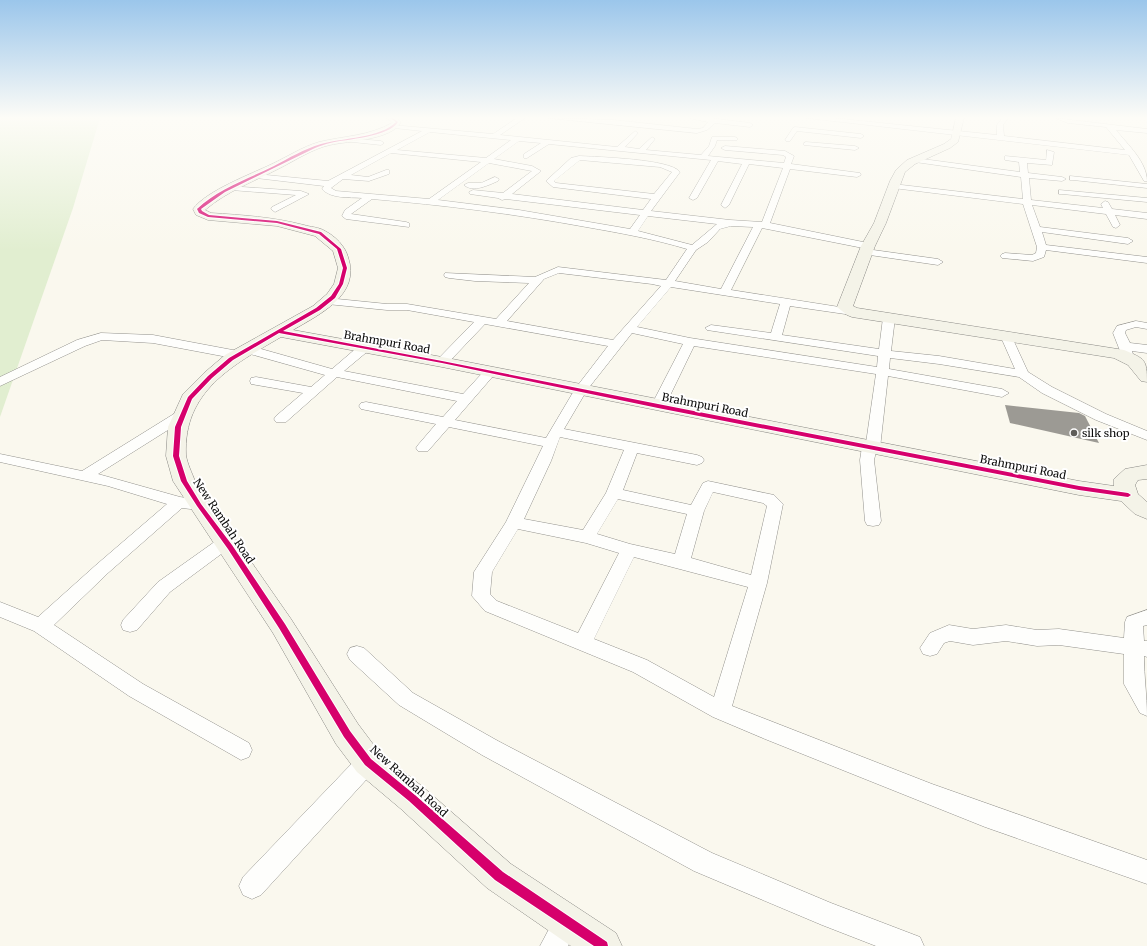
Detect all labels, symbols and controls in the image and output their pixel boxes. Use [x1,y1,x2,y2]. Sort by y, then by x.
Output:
street label: Brahmpuri Road [343,328,432,357]
street label: Brahmpuri Road [661,390,750,420]
place label: silk shop [1082,426,1130,440]
marker: silk shop [1069,428,1079,438]
street label: Brahmpuri Road [979,452,1068,482]
street label: New Rambah Road [190,476,258,567]
street label: New Rambah Road [367,742,451,820]

